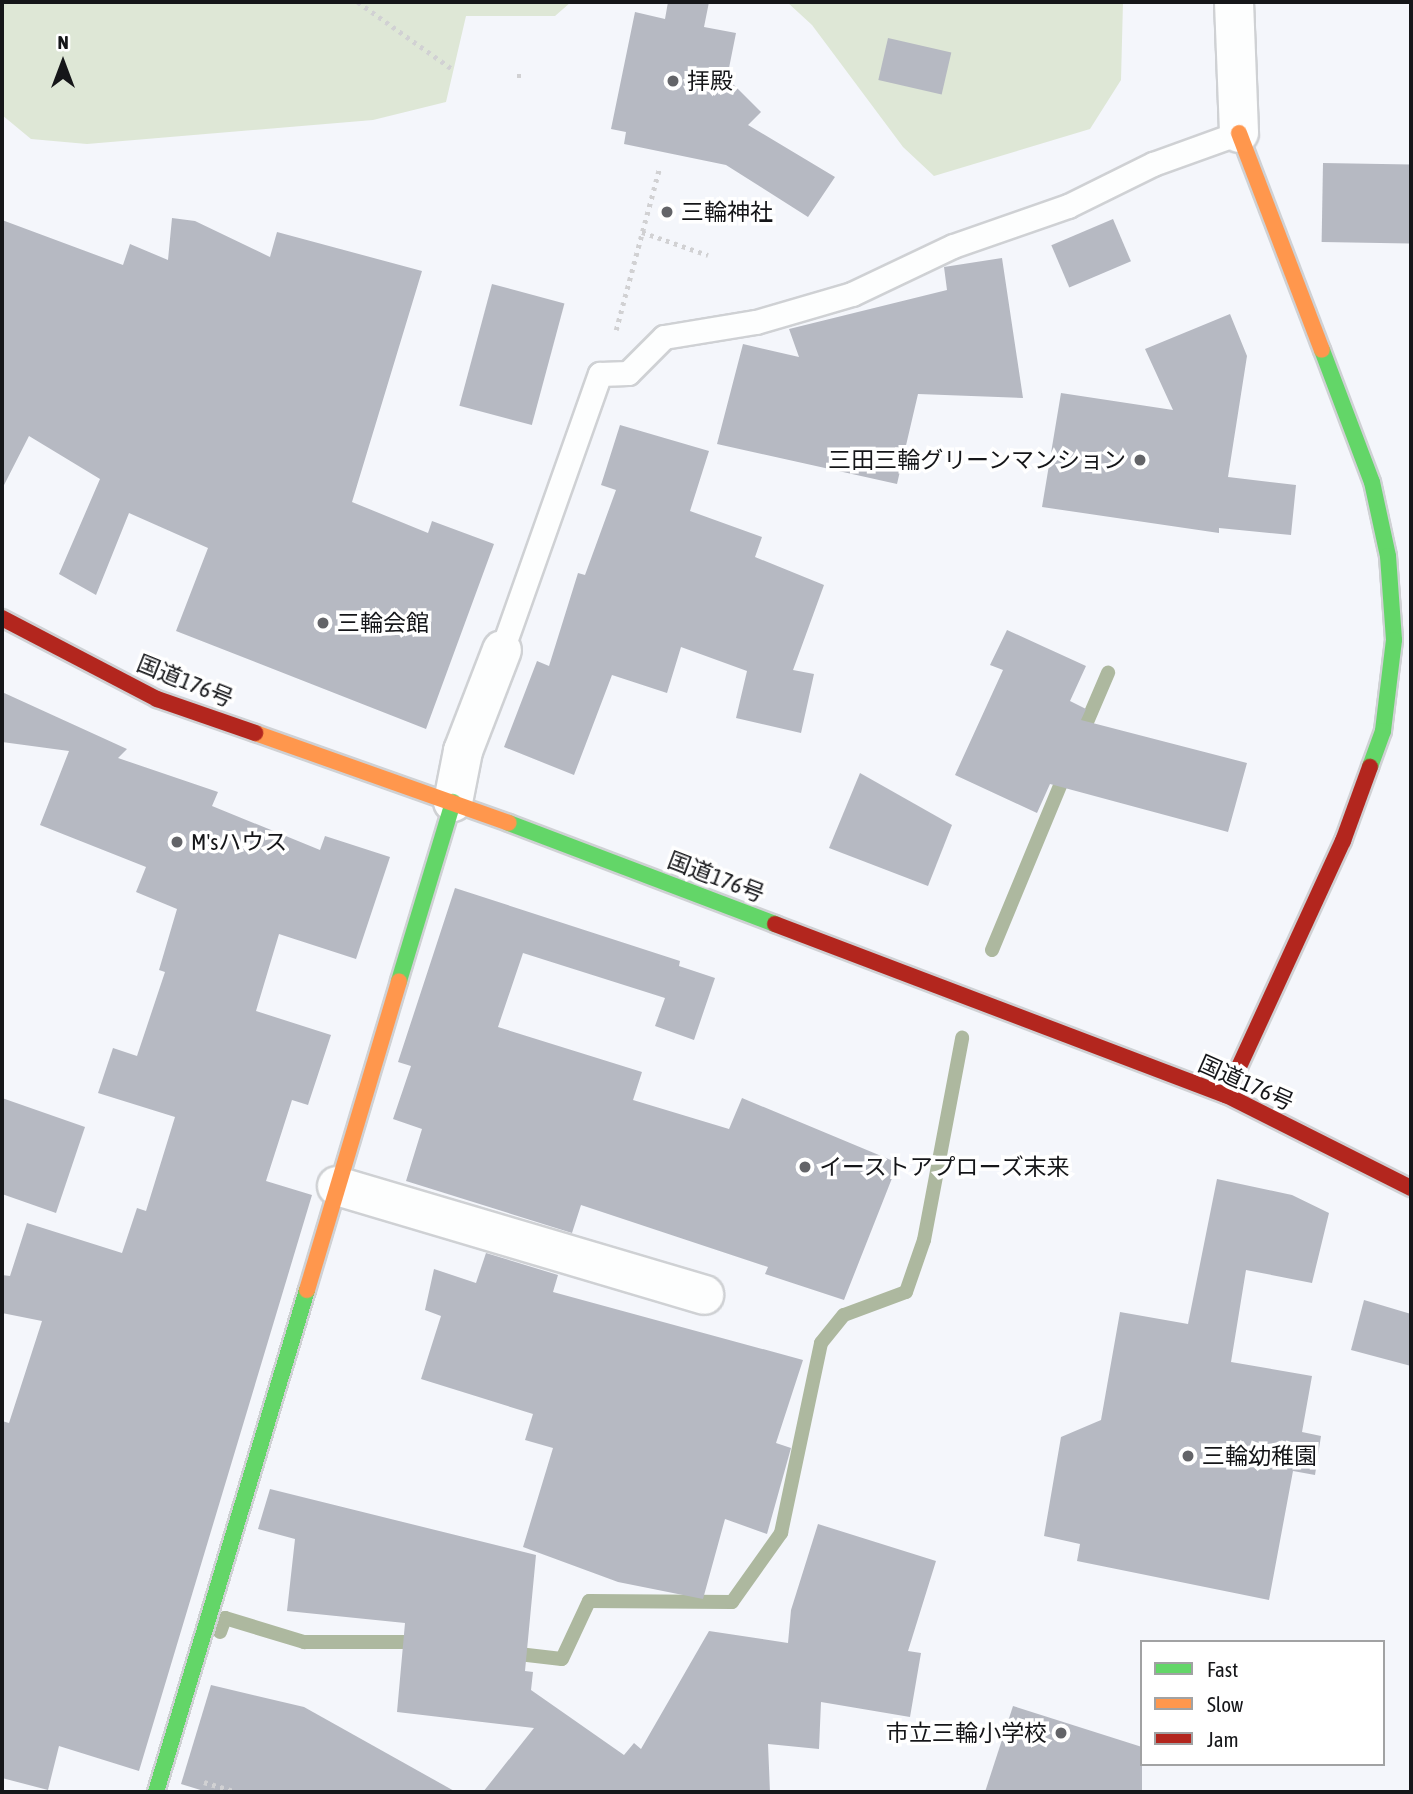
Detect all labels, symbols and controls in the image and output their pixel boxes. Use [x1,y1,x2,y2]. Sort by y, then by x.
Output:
north arrow [28,28,98,98]
text: N [57,31,69,53]
place label: 拝殿 [687,67,733,95]
marker: 拝殿 [665,73,681,89]
place label: 三輪神社 [681,198,773,226]
marker: 三輪神社 [659,204,675,220]
place label: 三田三輪グリーンマンション [827,446,1126,474]
marker: 三田三輪グリーンマンション [1132,452,1148,468]
place label: 三輪会館 [337,609,429,637]
marker: 三輪会館 [315,615,331,631]
street label: 国道176号 [133,649,237,713]
place label: M'sハウス [191,828,287,856]
marker: M'sハウス [169,834,185,850]
street label: 国道176号 [664,846,768,908]
street label: 国道176号 [1194,1050,1298,1116]
place label: イーストアプローズ末来 [819,1153,1072,1181]
marker: イーストアプローズ末来 [797,1159,813,1175]
place label: 三輪幼稚園 [1202,1442,1317,1470]
marker: 三輪幼稚園 [1180,1448,1196,1464]
legend [1140,1640,1385,1766]
text: Fast [1207,1657,1238,1681]
text: Slow [1207,1692,1243,1716]
place label: 市立三輪小学校 [886,1719,1047,1747]
marker: 市立三輪小学校 [1053,1725,1069,1741]
text: Jam [1207,1727,1239,1751]

